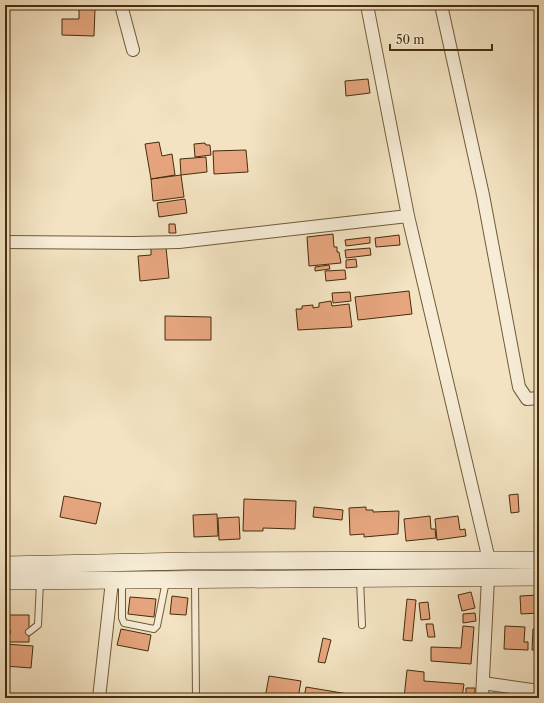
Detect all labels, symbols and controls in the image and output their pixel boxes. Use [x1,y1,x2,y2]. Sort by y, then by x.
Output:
scale bar [390,26,492,52]
text: 50 m [396,32,425,47]

